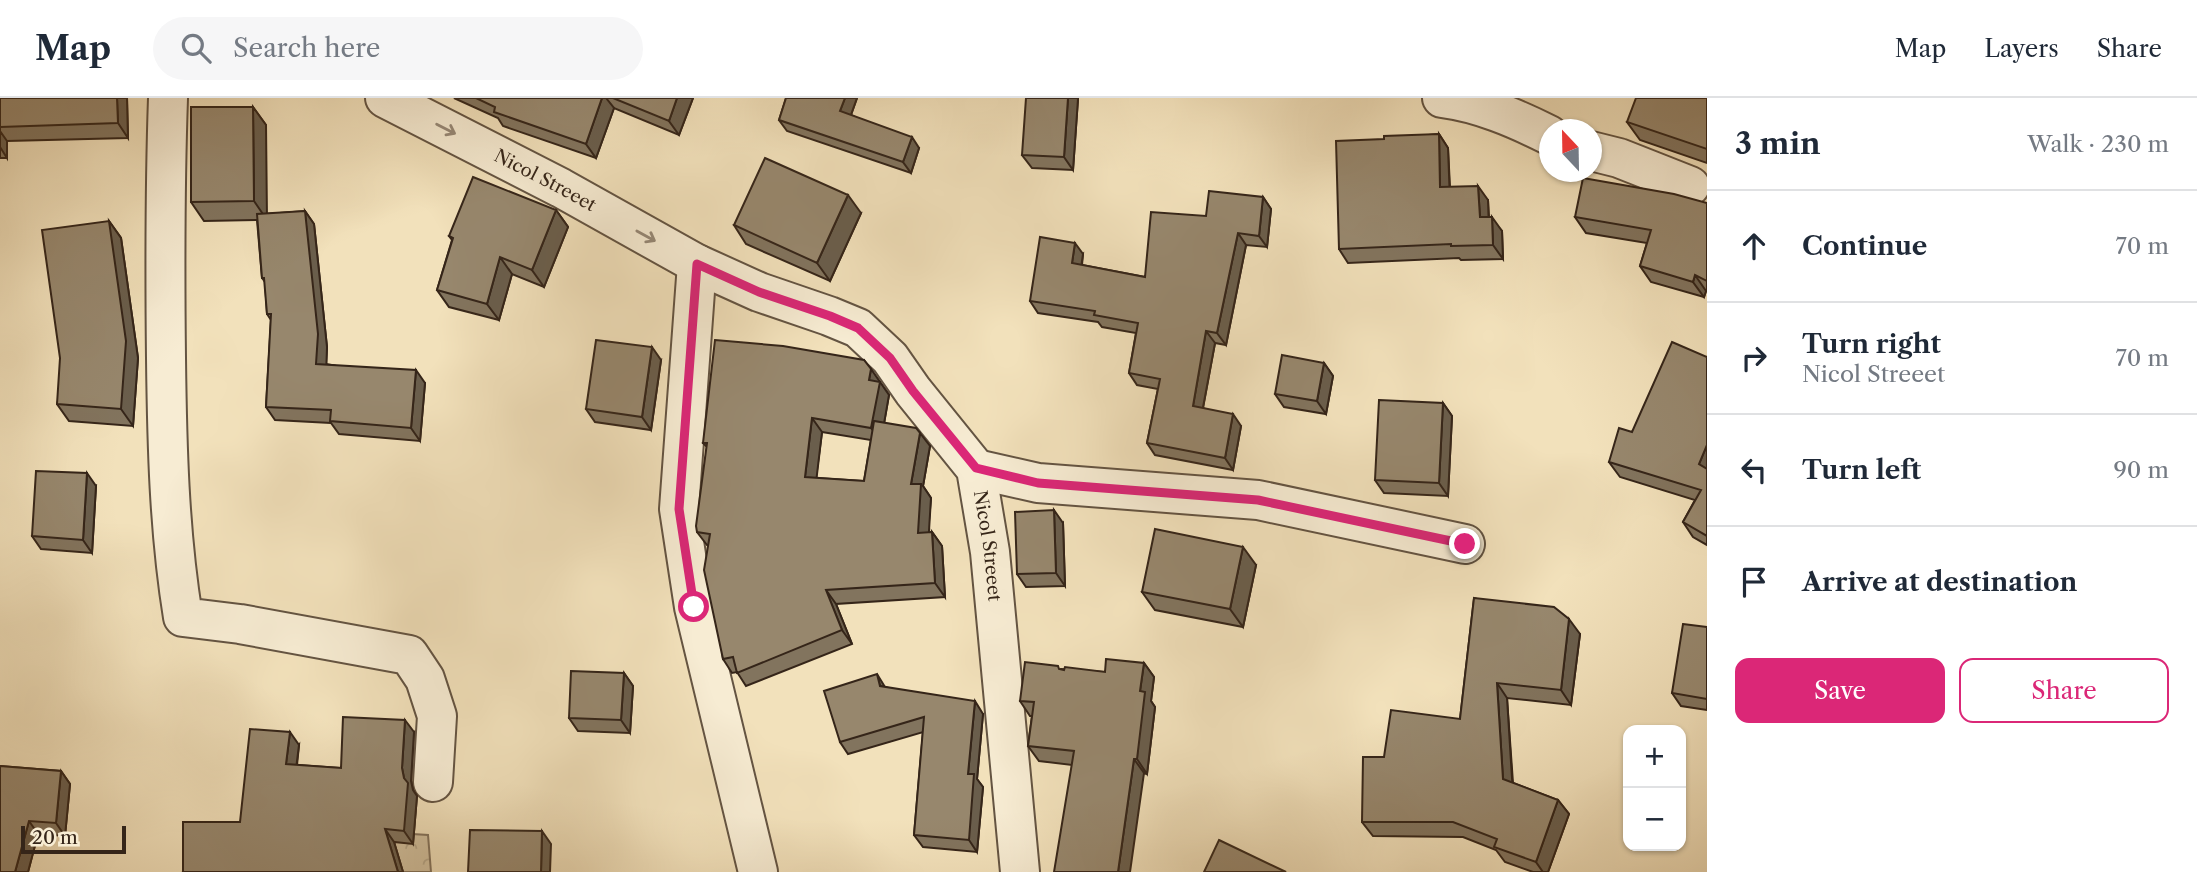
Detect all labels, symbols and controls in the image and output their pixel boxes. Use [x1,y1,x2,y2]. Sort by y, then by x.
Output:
search box [153,17,643,80]
text: Map [35,28,111,69]
icon: search [177,29,215,67]
text: Search here [233,32,380,64]
text: Map [1895,34,1946,63]
text: Layers [1984,34,2059,63]
text: Share [2097,34,2162,63]
north arrow [1539,119,1602,182]
one-way arrow [435,123,456,137]
text: 3 min [1735,125,1821,162]
text: Walk · 230 m [2027,130,2169,158]
street label: Nicol Streeet [490,145,600,217]
icon: ahead [1735,227,1773,265]
one-way arrow [636,229,656,243]
text: Continue [1802,230,1927,262]
text: 70 m [2116,232,2169,260]
text: Turn right [1802,328,1941,360]
icon: right [1735,339,1773,377]
text: 70 m [2116,344,2169,372]
text: Nicol Streeet [1802,360,1945,388]
icon: left [1735,451,1773,489]
text: Turn left [1802,454,1921,486]
text: 90 m [2113,456,2169,484]
street label: Nicol Streeet [969,489,1006,603]
route end [1449,528,1480,559]
icon: arrive [1735,563,1773,601]
text: Arrive at destination [1802,566,2077,598]
route start [678,591,709,622]
button: Save [1735,658,1945,723]
button: Share [1959,658,2169,723]
map controls [1623,725,1686,851]
button: + [1623,725,1686,788]
button: − [1623,788,1686,851]
scale bar [21,823,126,855]
text: 20 m [32,826,78,849]

